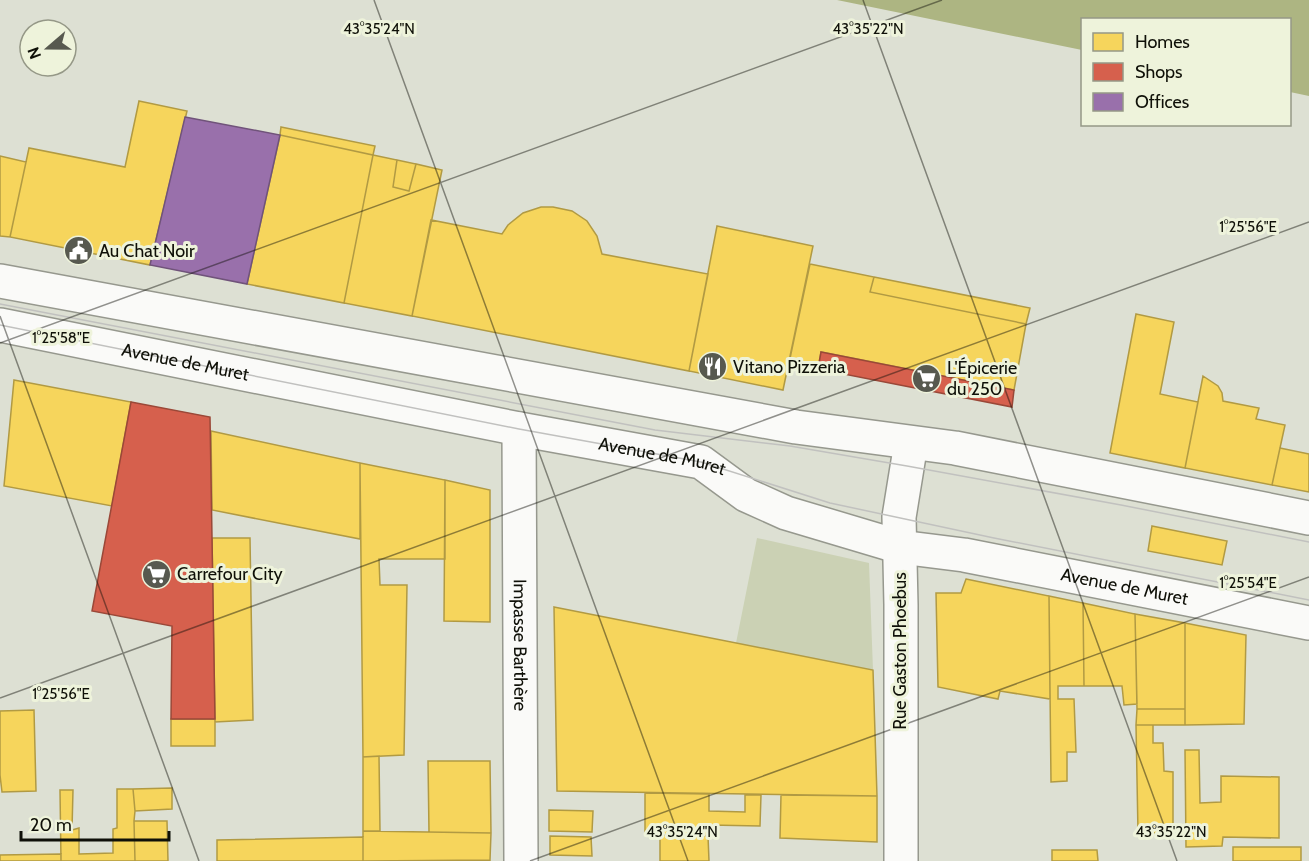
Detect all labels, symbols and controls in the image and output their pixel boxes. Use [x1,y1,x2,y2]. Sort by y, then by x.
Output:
north arrow [18,18,78,78]
legend [1081,18,1291,126]
text: 43°35'24"N [343,20,415,38]
text: 43°35'22"N [832,20,904,38]
text: Homes [1135,31,1190,53]
text: N [24,44,45,62]
text: Shops [1135,61,1183,83]
text: Offices [1135,91,1189,113]
text: 1°25'56"E [1219,218,1277,236]
public building icon: Au Chat Noir [62,235,94,267]
place label: Au Chat Noir [99,240,195,262]
text: 1°25'58"E [32,329,90,347]
street label: Avenue de Muret [120,339,251,386]
restaurant icon: Vitano Pizzeria [696,351,728,383]
place label: Vitano Pizzeria [733,356,846,378]
place label: L'Épicerie du 250 [947,357,1017,400]
supermarket icon: L'Épicerie du 250 [910,362,942,394]
street label: Avenue de Muret [597,433,728,480]
supermarket icon: Carrefour City [140,558,172,590]
place label: Carrefour City [177,563,283,585]
street label: Avenue de Muret [1059,563,1190,610]
street label: Rue Gaston Phoebus [889,572,911,730]
text: 1°25'54"E [1219,574,1277,592]
street label: Impasse Barthère [509,579,531,711]
text: 1°25'56"E [32,685,90,703]
scale bar [21,804,170,842]
text: 20 m [30,814,72,836]
text: 43°35'24"N [646,823,718,841]
text: 43°35'22"N [1135,823,1207,841]

